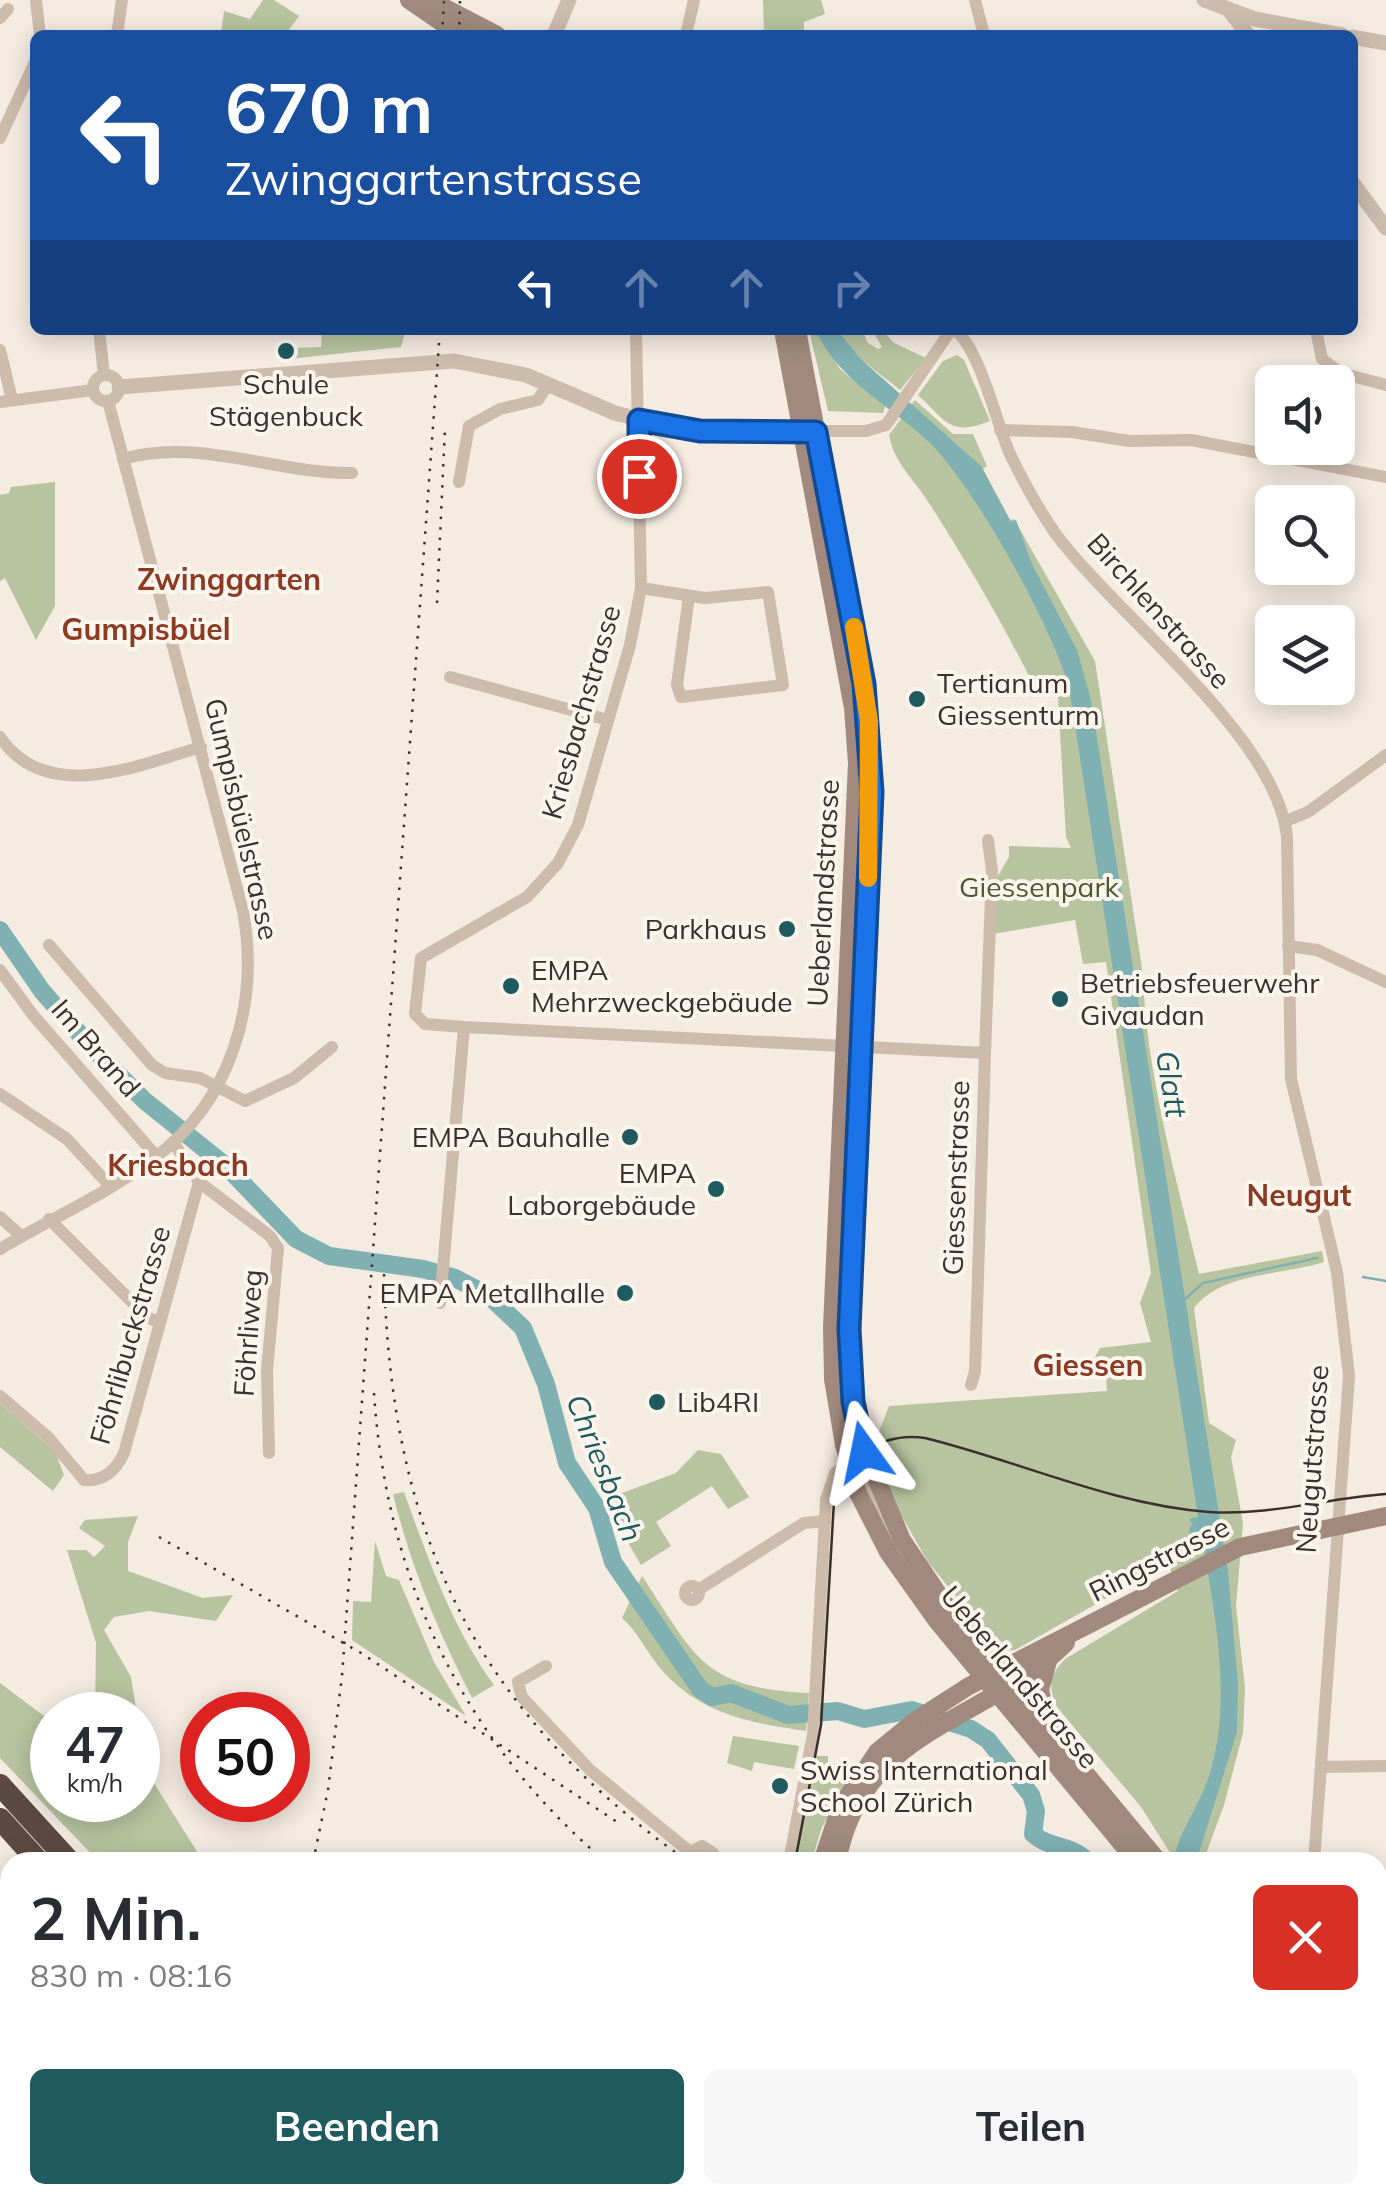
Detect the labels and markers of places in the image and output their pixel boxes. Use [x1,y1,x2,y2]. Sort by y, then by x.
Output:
marker: Schule Stägenbuck [275,340,297,362]
place label: Schule Stägenbuck [209,366,363,433]
pin [597,434,682,519]
place label: Tertianum Giessenturm [937,665,1100,732]
marker: Tertianum Giessenturm [906,688,928,710]
place label: Parkhaus [645,911,767,946]
marker: Parkhaus [776,918,798,940]
place label: EMPA Mehrzweckgebäude [531,952,792,1019]
place label: Betriebsfeuerwehr Givaudan [1080,965,1320,1032]
marker: EMPA Mehrzweckgebäude [500,975,522,997]
marker: Betriebsfeuerwehr Givaudan [1049,988,1071,1010]
place label: EMPA Bauhalle [412,1119,610,1154]
marker: EMPA Bauhalle [619,1126,641,1148]
place label: EMPA Laborgebäude [507,1155,696,1222]
marker: EMPA Laborgebäude [705,1178,727,1200]
place label: EMPA Metallhalle [379,1275,605,1310]
marker: EMPA Metallhalle [614,1282,636,1304]
place label: Lib4RI [677,1384,759,1419]
marker: Lib4RI [646,1391,668,1413]
place label: Swiss International School Zürich [800,1752,1048,1819]
marker: Swiss International School Zürich [769,1775,791,1797]

